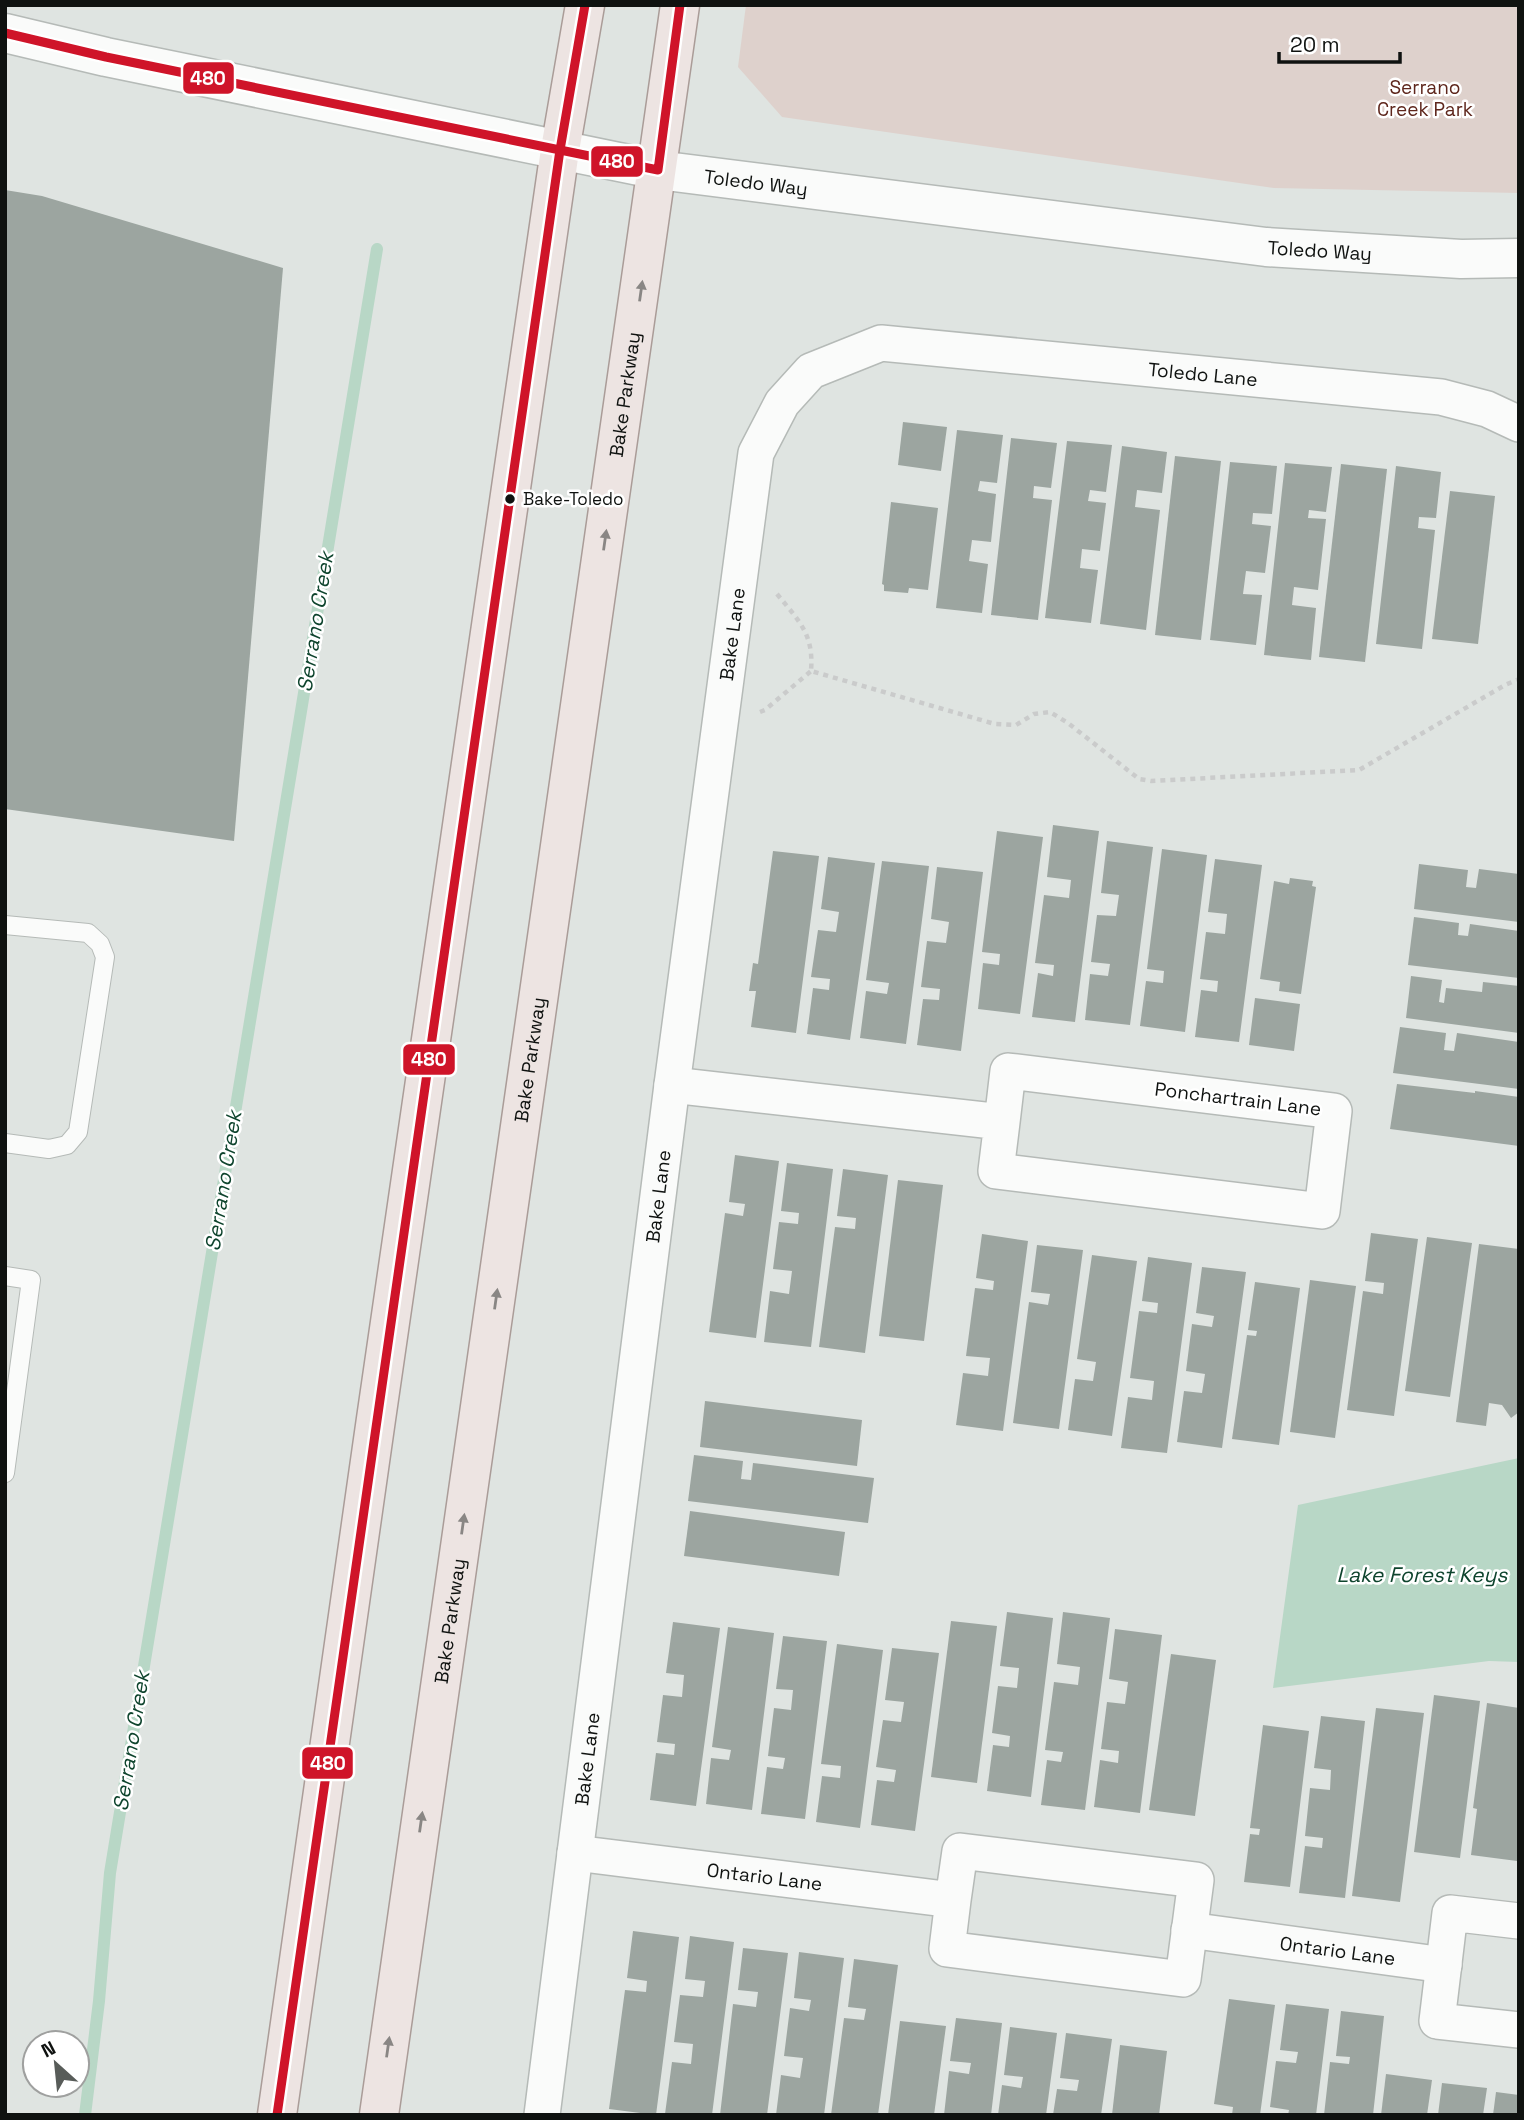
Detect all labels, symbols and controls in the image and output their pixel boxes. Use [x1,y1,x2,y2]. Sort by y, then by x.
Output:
scale bar [1279,21,1400,65]
text: 20 m [1290,31,1340,58]
line badge: 480 [182,61,235,95]
text: 480 [190,66,226,91]
park label: Serrano Creek Park [1377,75,1473,122]
line badge: 480 [590,145,644,178]
text: 480 [599,149,635,174]
street label: Toledo Way [703,163,809,201]
street label: Toledo Way [1267,235,1373,266]
one-way arrow [635,279,646,301]
street label: Bake Parkway [603,330,646,459]
street label: Toledo Lane [1147,356,1259,392]
place label: Bake-Toledo [523,488,624,510]
marker: Bake-Toledo [503,492,517,506]
one-way arrow [599,529,610,551]
water label: Serrano Creek [291,547,340,694]
street label: Bake Lane [713,586,750,682]
street label: Bake Parkway [508,995,551,1124]
line badge: 480 [402,1043,456,1076]
text: 480 [411,1047,447,1072]
street label: Ponchartrain Lane [1153,1076,1323,1122]
water label: Serrano Creek [199,1106,248,1253]
street label: Bake Lane [640,1148,676,1244]
one-way arrow [490,1288,501,1310]
one-way arrow [458,1513,469,1535]
street label: Bake Parkway [428,1557,471,1685]
water label: Lake Forest Keys [1337,1561,1508,1588]
water label: Serrano Creek [107,1666,156,1813]
street label: Bake Lane [569,1711,605,1807]
line badge: 480 [301,1746,354,1780]
text: 480 [310,1751,346,1776]
one-way arrow [415,1811,426,1833]
street label: Ontario Lane [705,1857,824,1896]
street label: Ontario Lane [1278,1930,1397,1971]
north arrow [21,2029,91,2099]
text: N [37,2035,60,2063]
one-way arrow [383,2036,394,2058]

